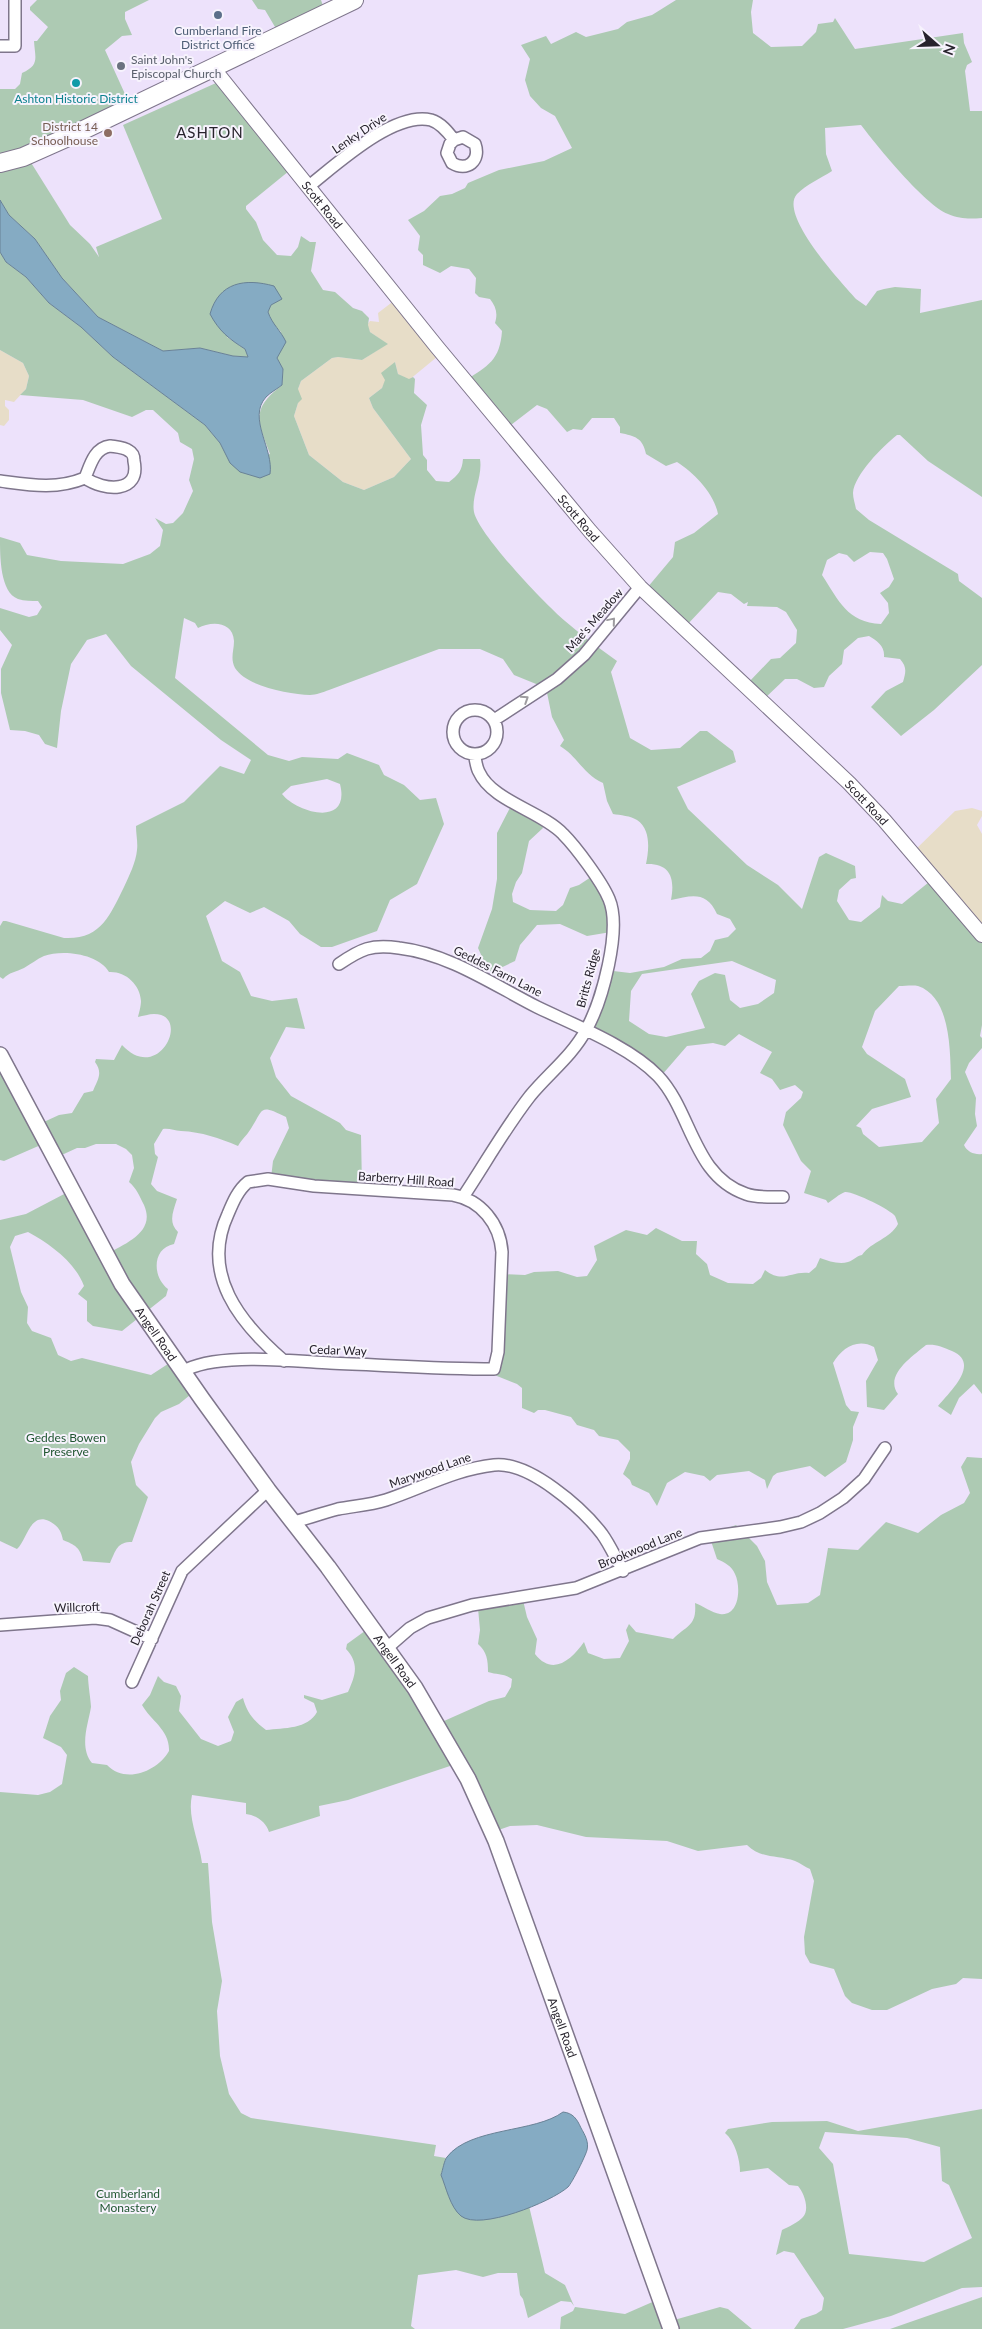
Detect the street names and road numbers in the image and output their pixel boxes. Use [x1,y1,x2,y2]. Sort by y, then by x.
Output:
street label: Lenky Drive [329,109,389,157]
street label: Scott Road [299,178,346,231]
street label: Scott Road [555,491,603,544]
street label: Mae's Meadow [562,585,626,655]
street label: Scott Road [842,776,892,828]
street label: Geddes Farm Lane [451,942,545,1000]
street label: Britts Ridge [573,947,603,1009]
street label: Barberry Hill Road [358,1168,454,1190]
street label: Angell Road [132,1304,181,1364]
street label: Cedar Way [309,1341,368,1359]
street label: Marywood Lane [387,1449,473,1491]
street label: Brookwood Lane [596,1524,684,1572]
street label: Deborah Street [127,1568,174,1648]
street label: Willcroft [54,1599,101,1615]
street label: Angell Road [371,1631,420,1691]
street label: Angell Road [545,1995,580,2059]

